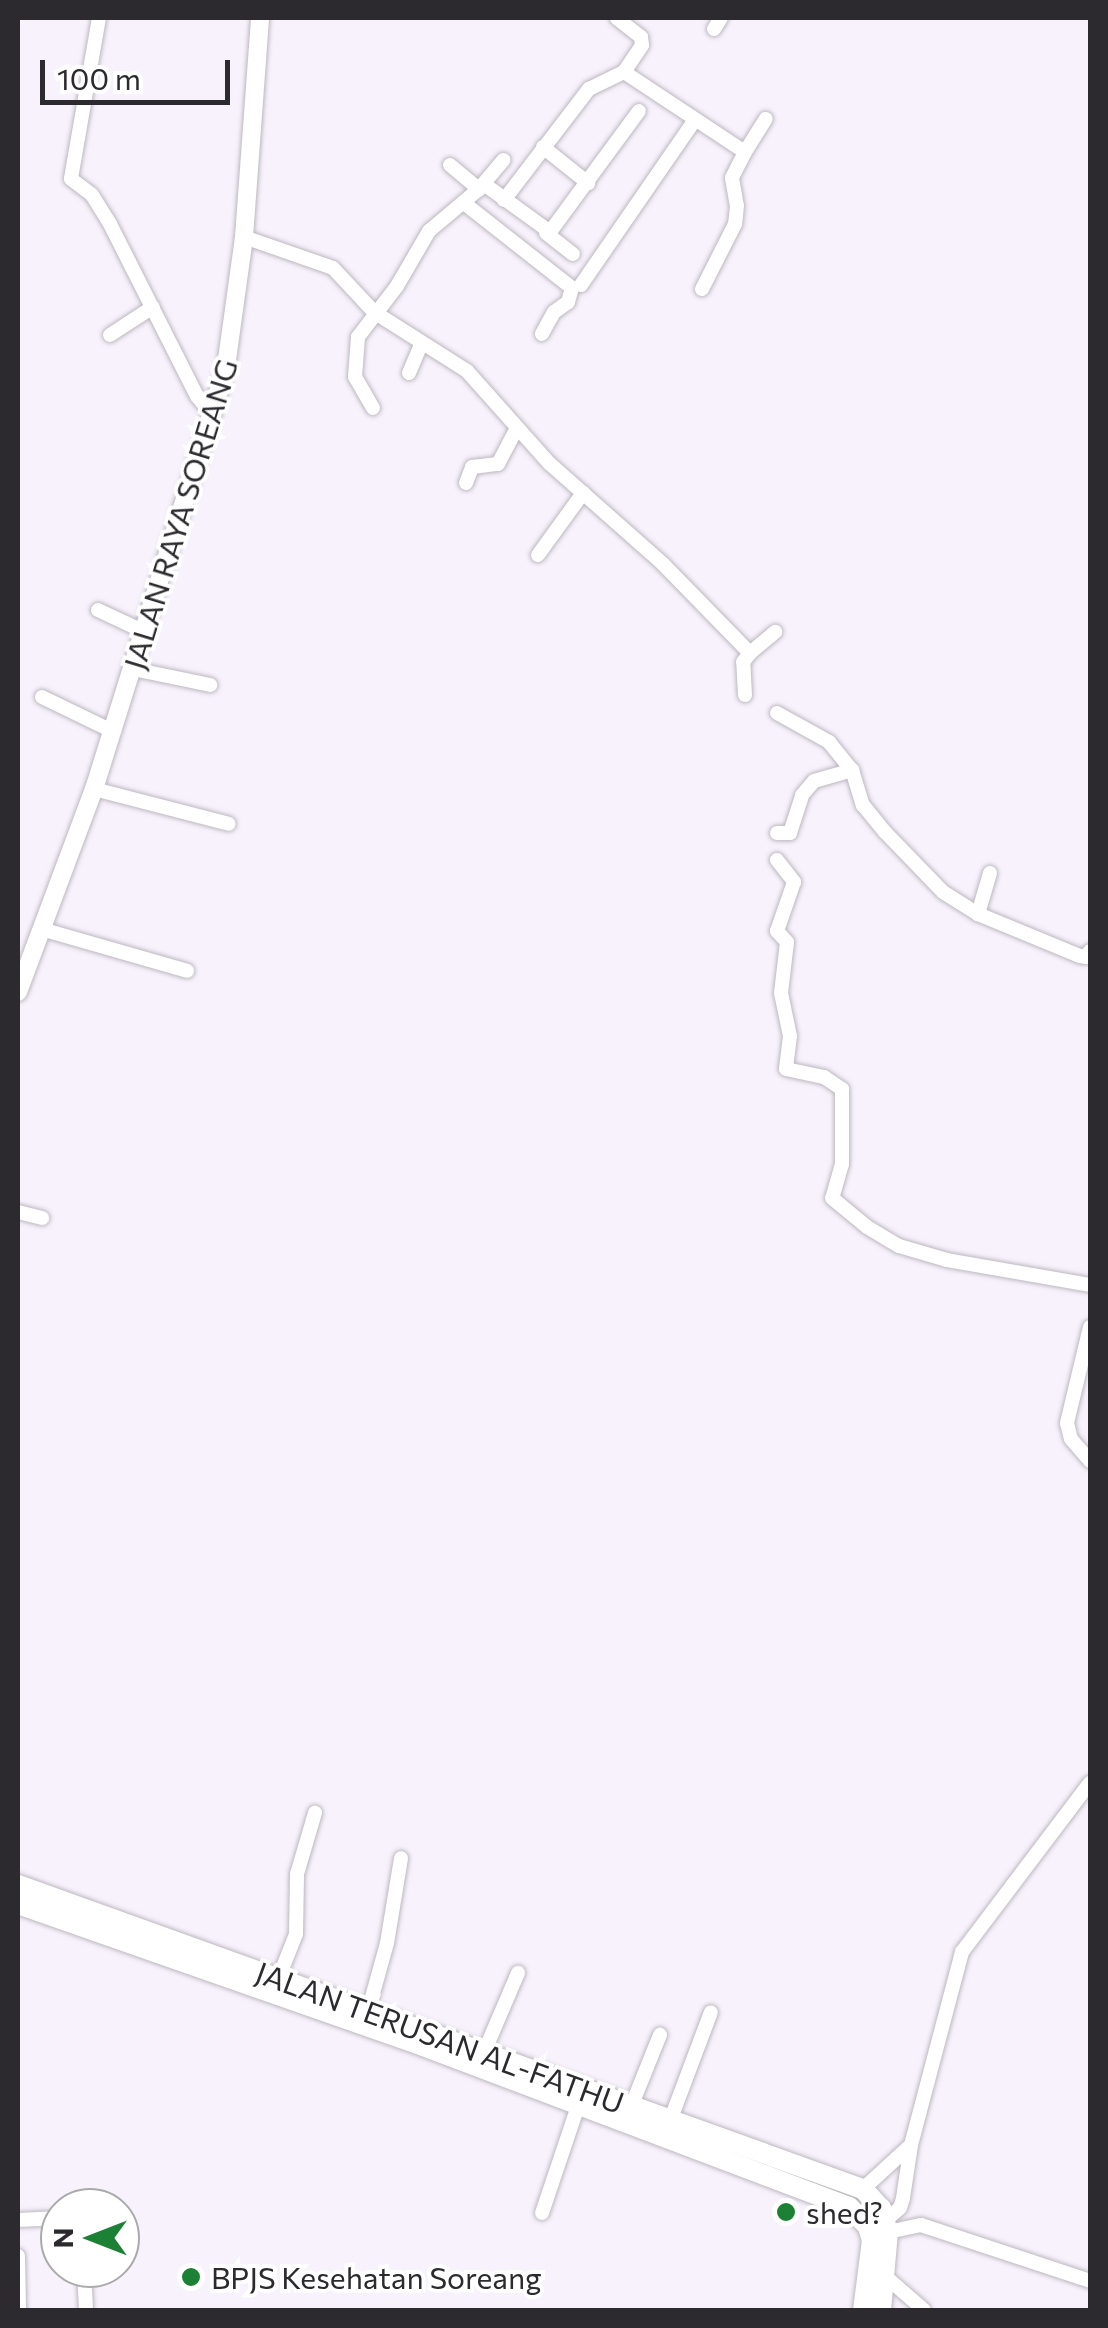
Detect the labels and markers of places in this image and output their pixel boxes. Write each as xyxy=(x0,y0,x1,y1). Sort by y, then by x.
place label: shed? xyxy=(806,2194,883,2230)
marker: shed? xyxy=(775,2201,797,2223)
place label: BPJS Kesehatan Soreang xyxy=(211,2259,541,2295)
marker: BPJS Kesehatan Soreang xyxy=(180,2266,202,2288)

